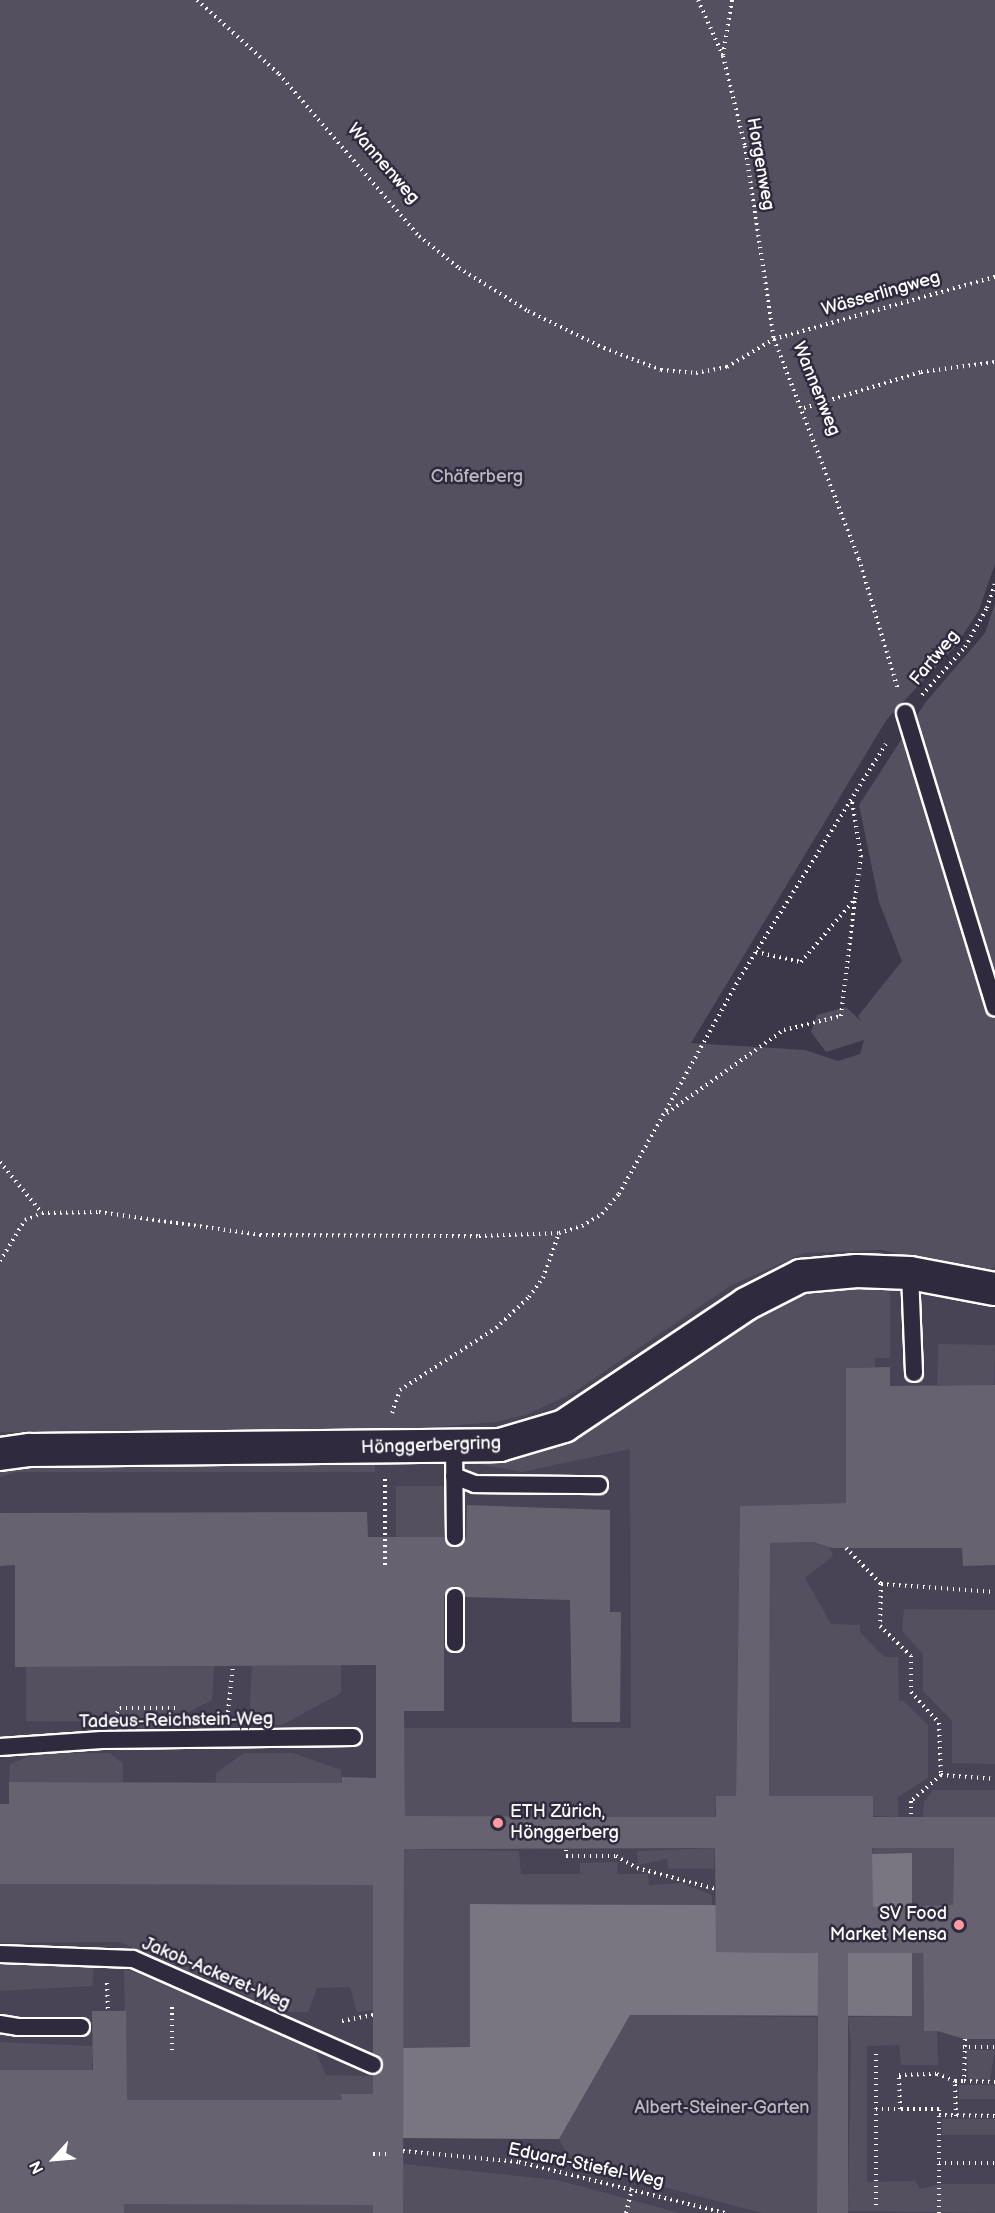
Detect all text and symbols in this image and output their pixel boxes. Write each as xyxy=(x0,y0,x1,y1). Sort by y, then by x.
street label: Horgenweg xyxy=(741,116,779,212)
street label: Wannenweg xyxy=(342,119,424,209)
street label: Wässerlingweg xyxy=(819,267,943,321)
street label: Wannenweg xyxy=(787,339,845,439)
park label: Chäferberg xyxy=(431,466,523,488)
street label: Fartweg xyxy=(906,626,964,690)
street label: Hönggerbergring xyxy=(361,1433,501,1459)
street label: Tadeus-Reichstein-Weg xyxy=(79,1709,273,1733)
place label: ETH Zürich, Hönggerberg xyxy=(510,1802,619,1844)
marker: ETH Zürich, Hönggerberg xyxy=(491,1816,505,1830)
place label: SV Food Market Mensa xyxy=(830,1904,947,1946)
marker: SV Food Market Mensa xyxy=(952,1918,966,1932)
street label: Jakob-Ackeret-Weg xyxy=(139,1933,293,2015)
park label: Albert-Steiner-Garten xyxy=(635,2097,809,2119)
north arrow xyxy=(24,2129,84,2189)
street label: Eduard-Stiefel-Weg xyxy=(506,2139,666,2193)
text: N xyxy=(26,2158,49,2177)

